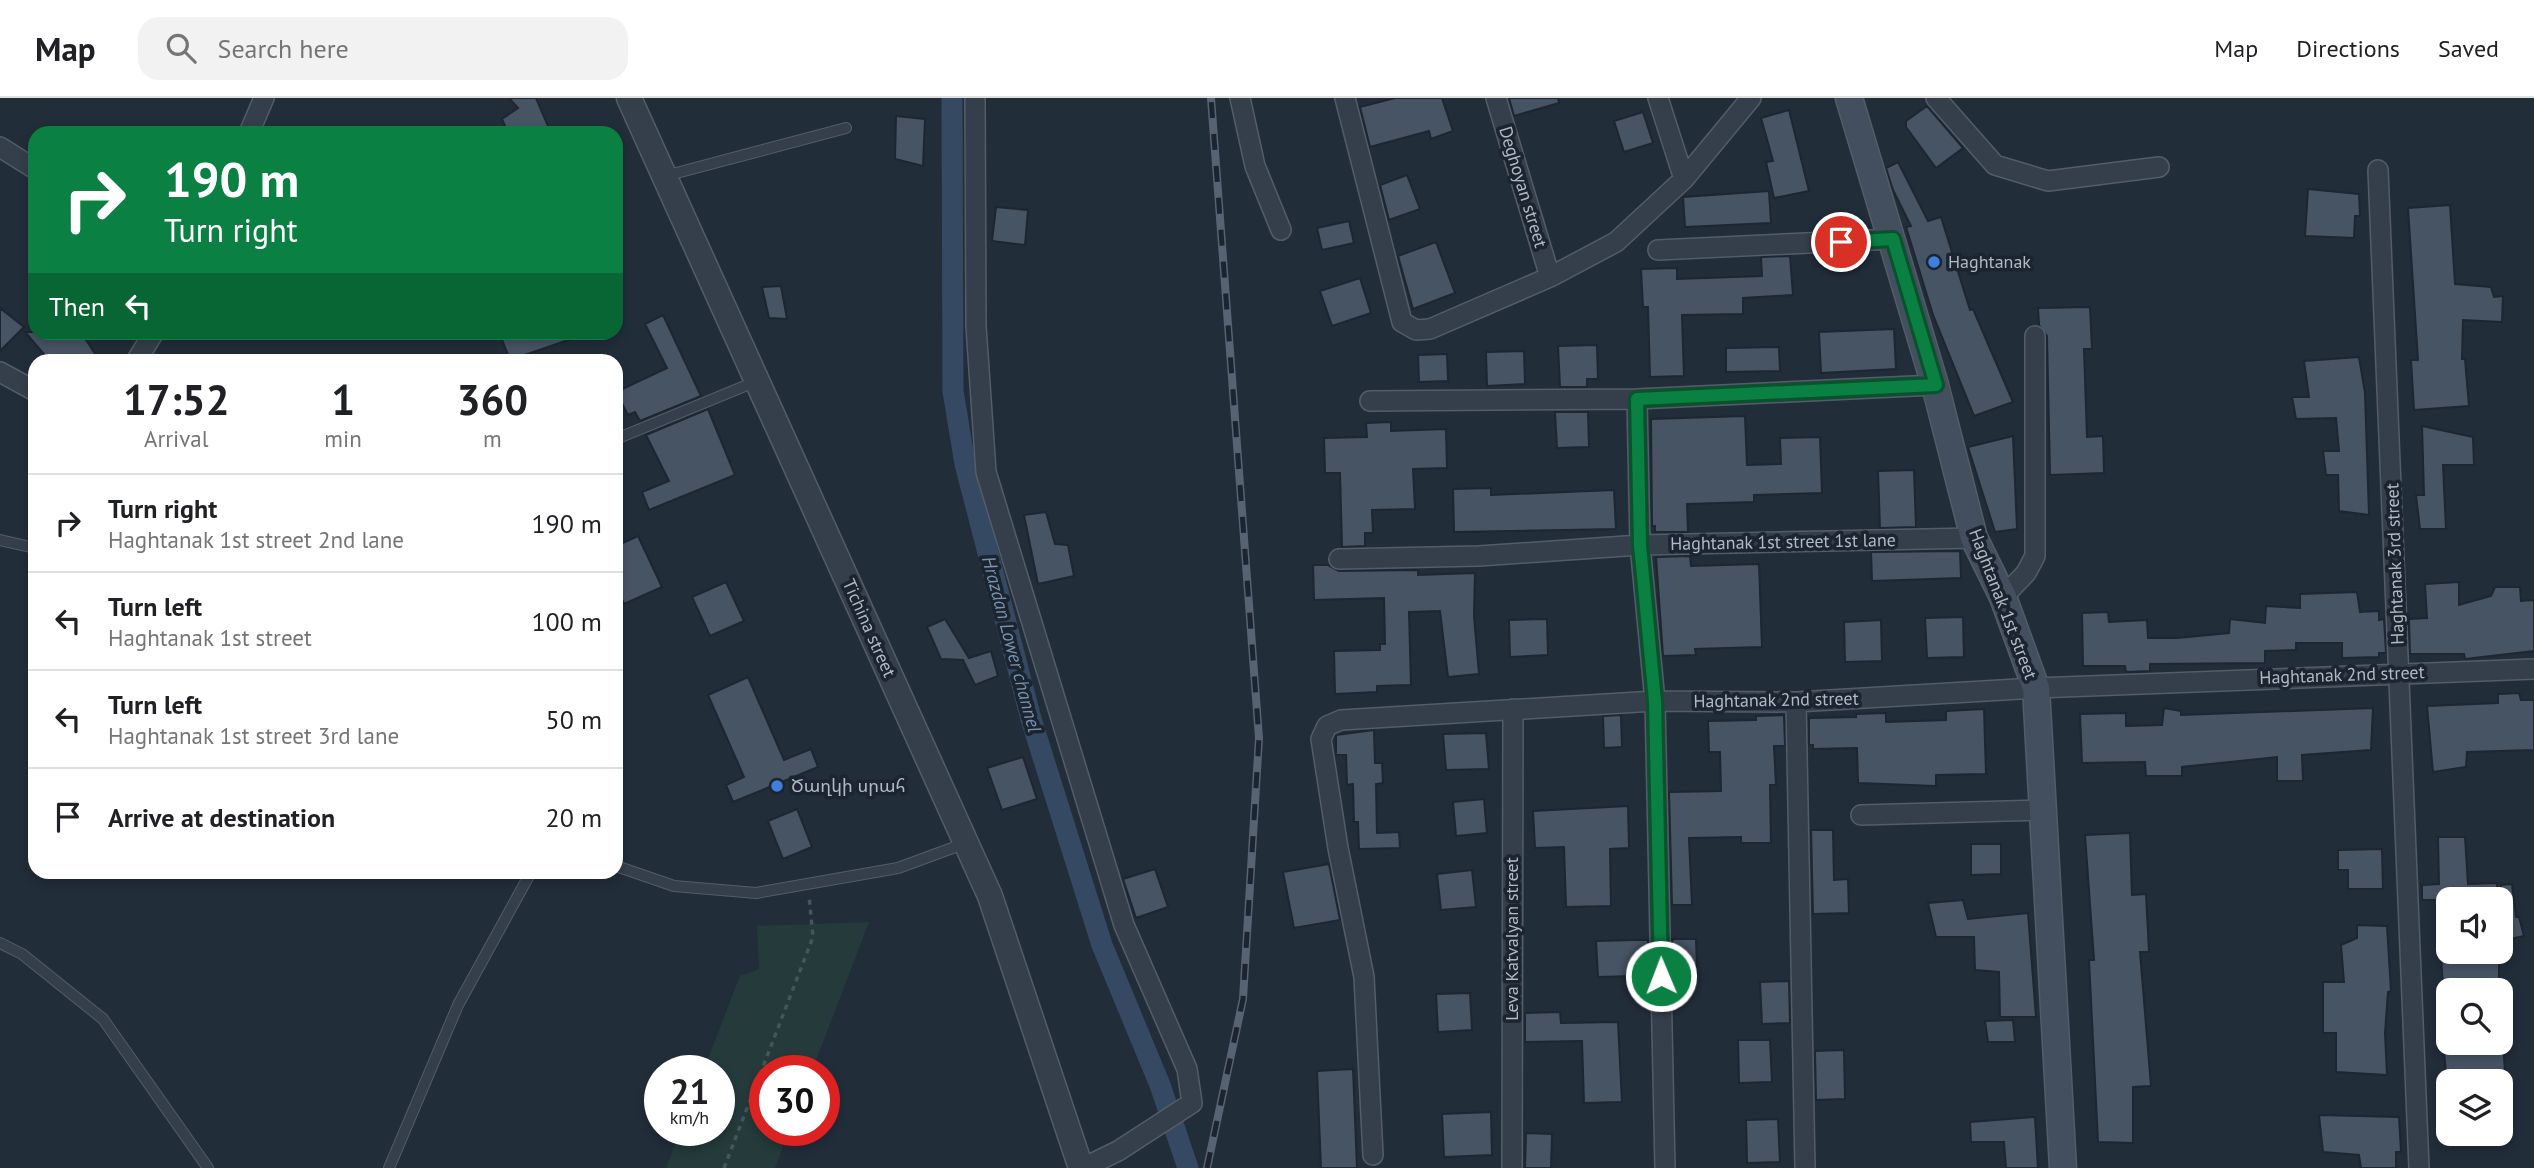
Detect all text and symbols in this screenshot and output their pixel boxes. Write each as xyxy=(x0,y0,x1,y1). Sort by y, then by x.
search box xyxy=(138,17,628,80)
text: Map xyxy=(35,27,96,70)
icon: search xyxy=(162,29,200,67)
text: Search here xyxy=(218,32,349,65)
text: Map xyxy=(2214,33,2258,64)
text: Directions xyxy=(2296,33,2400,64)
text: Saved xyxy=(2438,33,2499,64)
street label: Deghoyan street xyxy=(1494,123,1553,250)
text: 190 m xyxy=(164,147,299,211)
icon: right xyxy=(49,154,140,245)
text: Turn right xyxy=(164,209,298,251)
pin xyxy=(1811,212,1871,272)
icon: arrive xyxy=(1822,223,1860,261)
place label: Haghtanak xyxy=(1948,250,2031,273)
marker: Haghtanak xyxy=(1926,254,1942,270)
icon: left xyxy=(119,287,157,325)
text: Then xyxy=(49,290,105,323)
text: 17:52 xyxy=(123,372,229,427)
text: 1 xyxy=(331,372,355,427)
text: 360 xyxy=(457,372,528,427)
text: Arrival xyxy=(144,424,208,453)
text: min xyxy=(324,424,362,453)
text: m xyxy=(483,424,502,453)
street label: Haghtanak 3rd street xyxy=(2380,483,2409,645)
text: Turn right xyxy=(108,492,217,525)
icon: right xyxy=(49,504,87,542)
text: 190 m xyxy=(531,507,602,540)
text: Haghtanak 1st street 2nd lane xyxy=(108,525,404,554)
street label: Haghtanak 1st street xyxy=(1964,525,2043,682)
street label: Haghtanak 1st street 1st lane xyxy=(1670,528,1896,555)
water label: Hrazdan Lower channel xyxy=(977,553,1047,735)
street label: Tichina street xyxy=(838,575,901,681)
text: Turn left xyxy=(108,590,202,623)
icon: left xyxy=(49,602,87,640)
text: 100 m xyxy=(531,605,602,638)
text: Haghtanak 1st street xyxy=(108,623,312,652)
street label: Haghtanak 2nd street xyxy=(2259,660,2425,689)
street label: Haghtanak 2nd street xyxy=(1693,687,1859,712)
text: Turn left xyxy=(108,688,202,721)
icon: left xyxy=(49,700,87,738)
text: 50 m xyxy=(546,703,602,736)
text: Haghtanak 1st street 3rd lane xyxy=(108,721,399,750)
place label: Ծաղկի սրահ xyxy=(791,774,906,797)
marker: Ծաղկի սրահ xyxy=(769,778,785,794)
icon: arrive xyxy=(49,798,87,836)
text: Arrive at destination xyxy=(108,801,335,834)
text: 20 m xyxy=(546,801,602,834)
street label: Leva Katvalyan street xyxy=(1500,857,1523,1021)
map controls xyxy=(2436,887,2513,1146)
button: sound xyxy=(2436,887,2513,964)
position arrow xyxy=(1624,939,1698,1013)
button: search xyxy=(2436,978,2513,1055)
speed limit sign: 30 xyxy=(749,1055,840,1146)
text: 21 xyxy=(670,1068,709,1114)
button: layers xyxy=(2436,1069,2513,1146)
text: km/h xyxy=(670,1106,709,1129)

